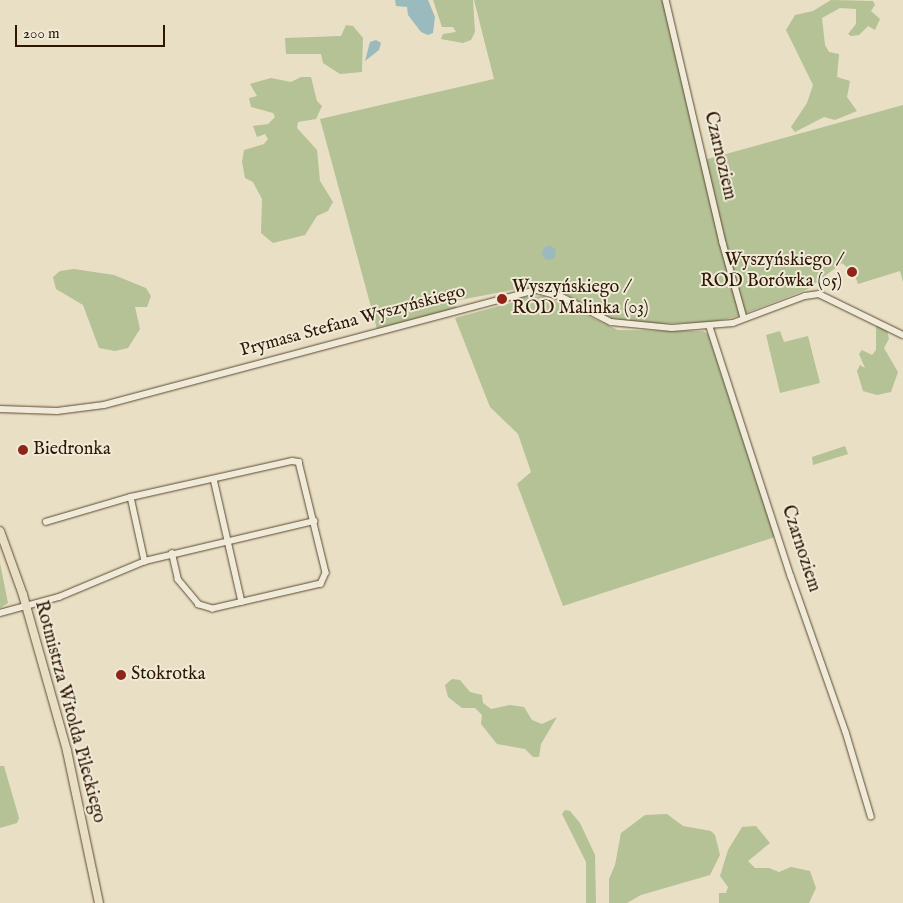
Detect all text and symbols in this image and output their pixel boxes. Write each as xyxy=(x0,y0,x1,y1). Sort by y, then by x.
scale bar xyxy=(18,15,168,47)
text: 200 m xyxy=(23,24,60,43)
street label: Czarnoziem xyxy=(698,110,740,202)
place label: Wyszyńskiego / ROD Borówka (05) xyxy=(700,251,842,294)
marker: Wyszyńskiego / ROD Borówka (05) xyxy=(846,266,858,278)
place label: Wyszyńskiego / ROD Malinka (03) xyxy=(512,278,649,320)
street label: Prymasa Stefana Wyszyńskiego xyxy=(238,282,468,362)
marker: Wyszyńskiego / ROD Malinka (03) xyxy=(496,293,508,305)
place label: Biedronka xyxy=(33,439,111,461)
marker: Biedronka xyxy=(17,444,29,456)
street label: Czarnoziem xyxy=(776,503,824,595)
street label: Rotmistrza Witolda Pileckiego xyxy=(29,598,109,826)
place label: Stokrotka xyxy=(131,664,206,686)
marker: Stokrotka xyxy=(115,669,127,681)

